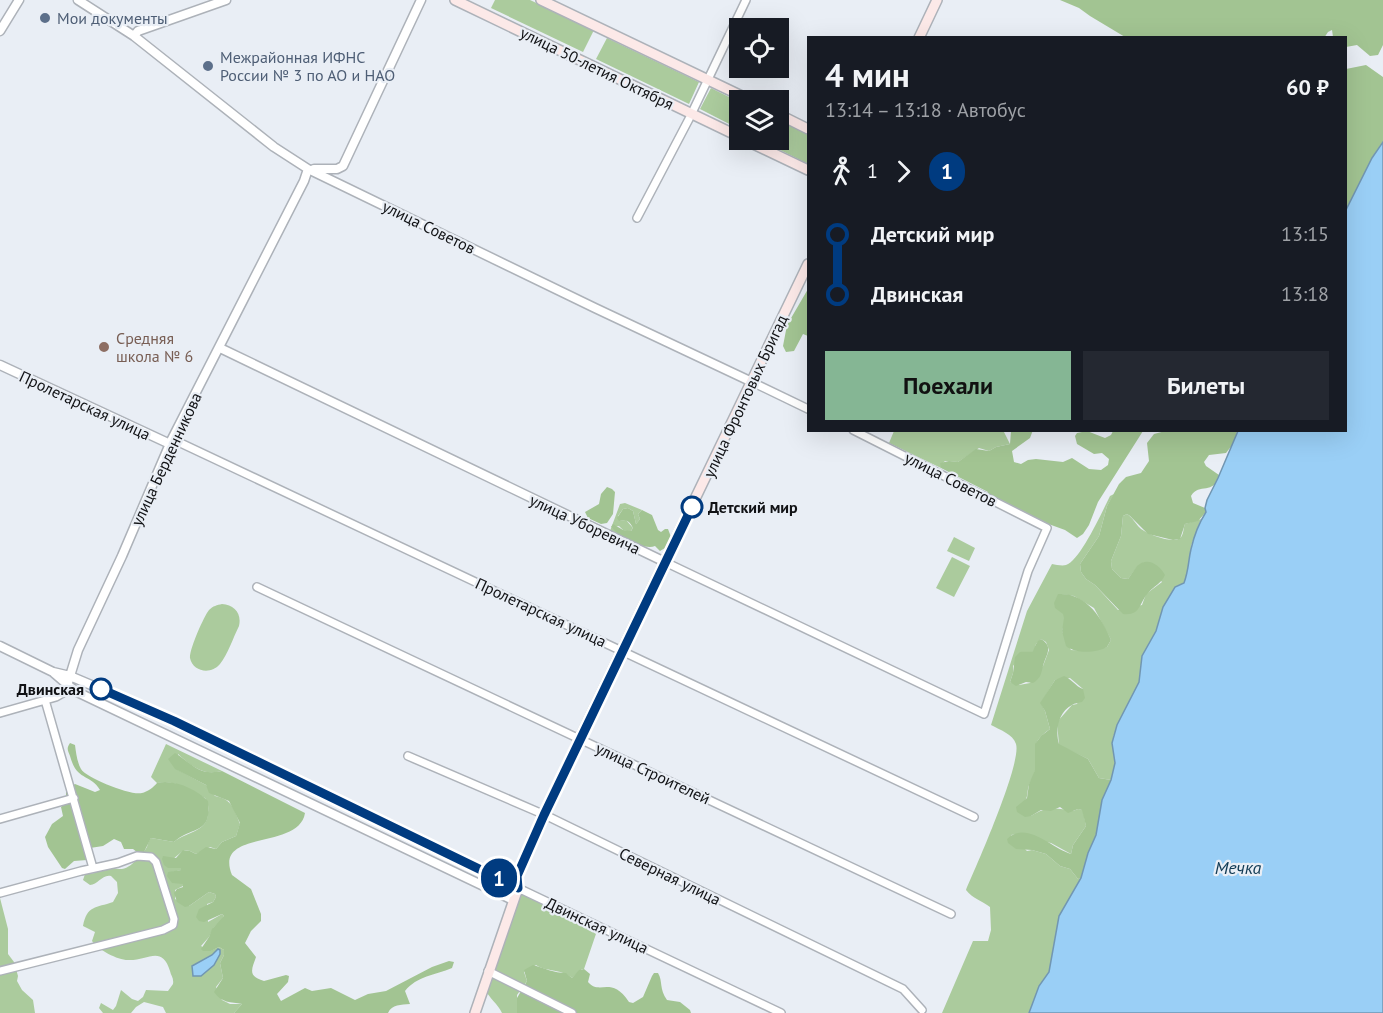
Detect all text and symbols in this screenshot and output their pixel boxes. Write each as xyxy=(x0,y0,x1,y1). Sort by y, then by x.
place label: Мои документы xyxy=(57,8,168,28)
marker: Мои документы xyxy=(38,11,52,25)
map controls xyxy=(729,18,789,150)
button: locate xyxy=(729,18,789,78)
street label: улица 50-летия Октября xyxy=(517,22,677,114)
place label: Межрайонная ИФНС России № 3 по АО и НАО xyxy=(220,47,395,85)
text: 4 мин xyxy=(825,53,910,96)
marker: Межрайонная ИФНС России № 3 по АО и НАО xyxy=(201,59,215,73)
text: 60 ₽ xyxy=(1286,73,1329,101)
button: layers xyxy=(729,90,789,150)
text: 13:14 – 13:18 · Автобус xyxy=(825,97,1026,123)
icon: walk xyxy=(825,155,858,188)
icon: forward xyxy=(887,155,920,188)
text: 1 xyxy=(867,158,878,184)
text: 1 xyxy=(941,158,953,185)
street label: улица Советов xyxy=(379,196,479,258)
text: Детский мир xyxy=(871,220,994,248)
text: 13:15 xyxy=(1281,221,1329,247)
text: Двинская xyxy=(871,280,963,308)
text: 13:18 xyxy=(1281,281,1329,307)
street label: улица Фронтовых Бригад xyxy=(698,311,792,481)
place label: Средняя школа № 6 xyxy=(116,328,193,366)
marker: Средняя школа № 6 xyxy=(97,340,111,354)
button: Поехали xyxy=(825,351,1071,420)
button: Билеты xyxy=(1083,351,1329,420)
street label: Пролетарская улица xyxy=(16,366,154,444)
street label: улица Берденникова xyxy=(126,389,206,529)
street label: улица Советов xyxy=(901,447,1001,511)
street label: улица Уборевича xyxy=(526,490,644,558)
marker: Детский мир xyxy=(681,496,703,518)
place label: Детский мир xyxy=(708,497,798,517)
street label: Пролетарская улица xyxy=(472,573,610,651)
marker: Двинская xyxy=(90,678,112,700)
place label: Двинская xyxy=(17,679,84,699)
street label: улица Строителей xyxy=(592,738,714,808)
street label: Северная улица xyxy=(616,843,724,909)
water label: Мечка xyxy=(1215,856,1262,879)
line badge: 1 xyxy=(480,858,518,898)
text: 1 xyxy=(493,865,505,892)
street label: Двинская улица xyxy=(542,892,652,958)

